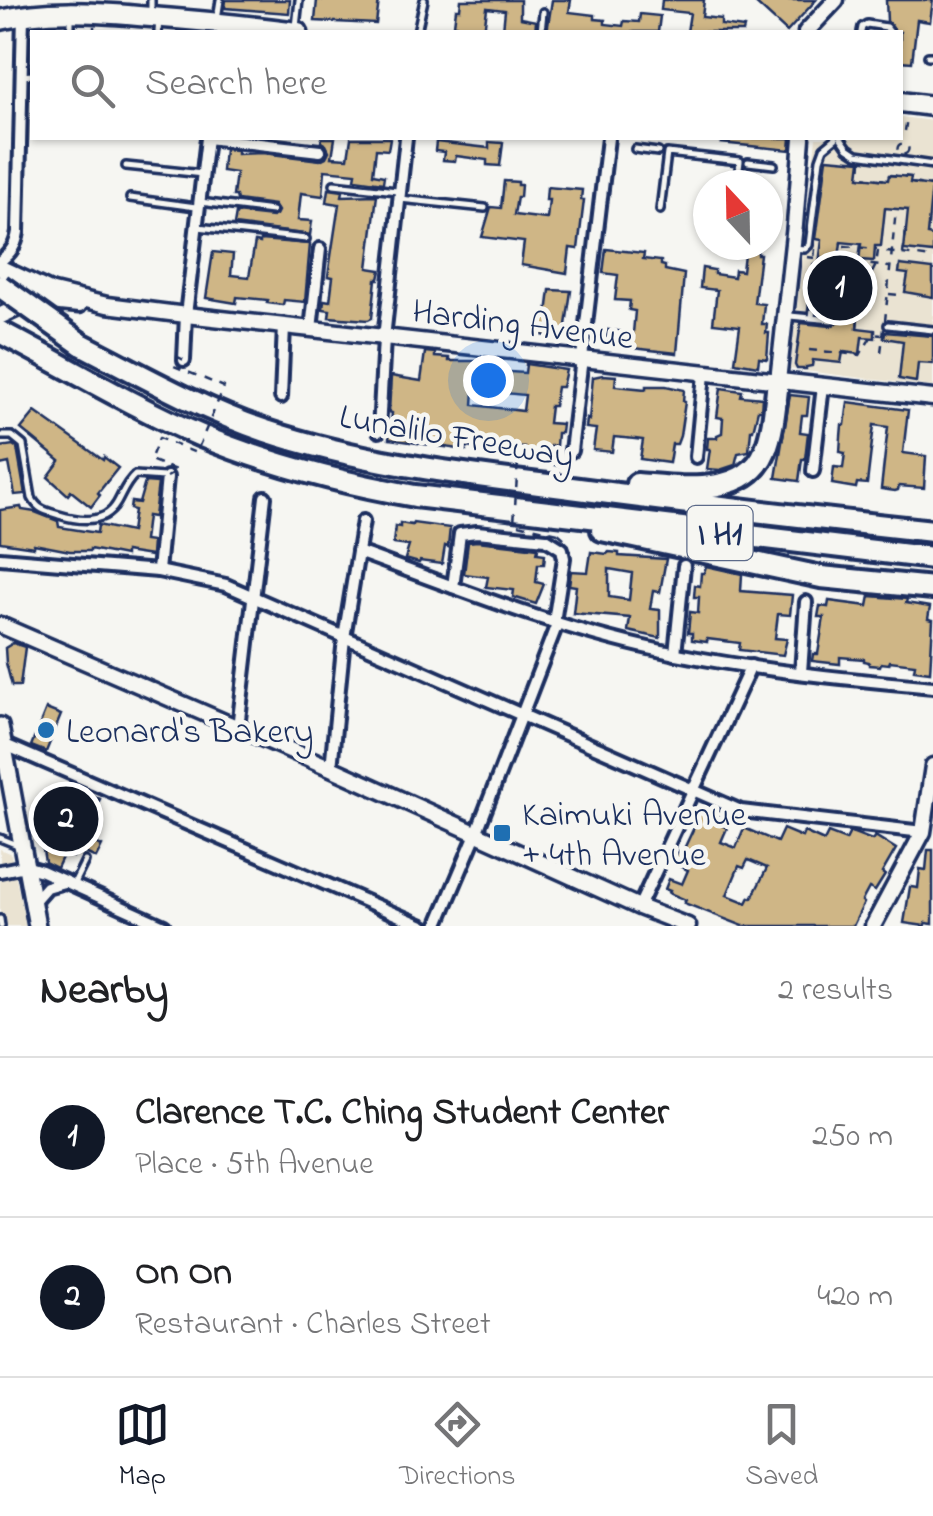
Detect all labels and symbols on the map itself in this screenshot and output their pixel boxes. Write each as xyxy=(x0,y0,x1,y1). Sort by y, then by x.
north arrow xyxy=(693,170,783,260)
pin: 1 xyxy=(808,250,872,326)
street label: Harding Avenue xyxy=(409,288,636,365)
your location xyxy=(463,355,514,406)
street label: Lunalilo Freeway xyxy=(335,393,578,484)
road number: I H1 xyxy=(688,506,752,560)
place label: Leonard's Bakery xyxy=(66,708,314,759)
marker: Leonard's Bakery xyxy=(35,719,57,741)
pin: 2 xyxy=(34,782,98,856)
place label: Kaimuki Avenue + 4th Avenue xyxy=(522,791,747,882)
marker: Kaimuki Avenue + 4th Avenue xyxy=(491,822,513,844)

